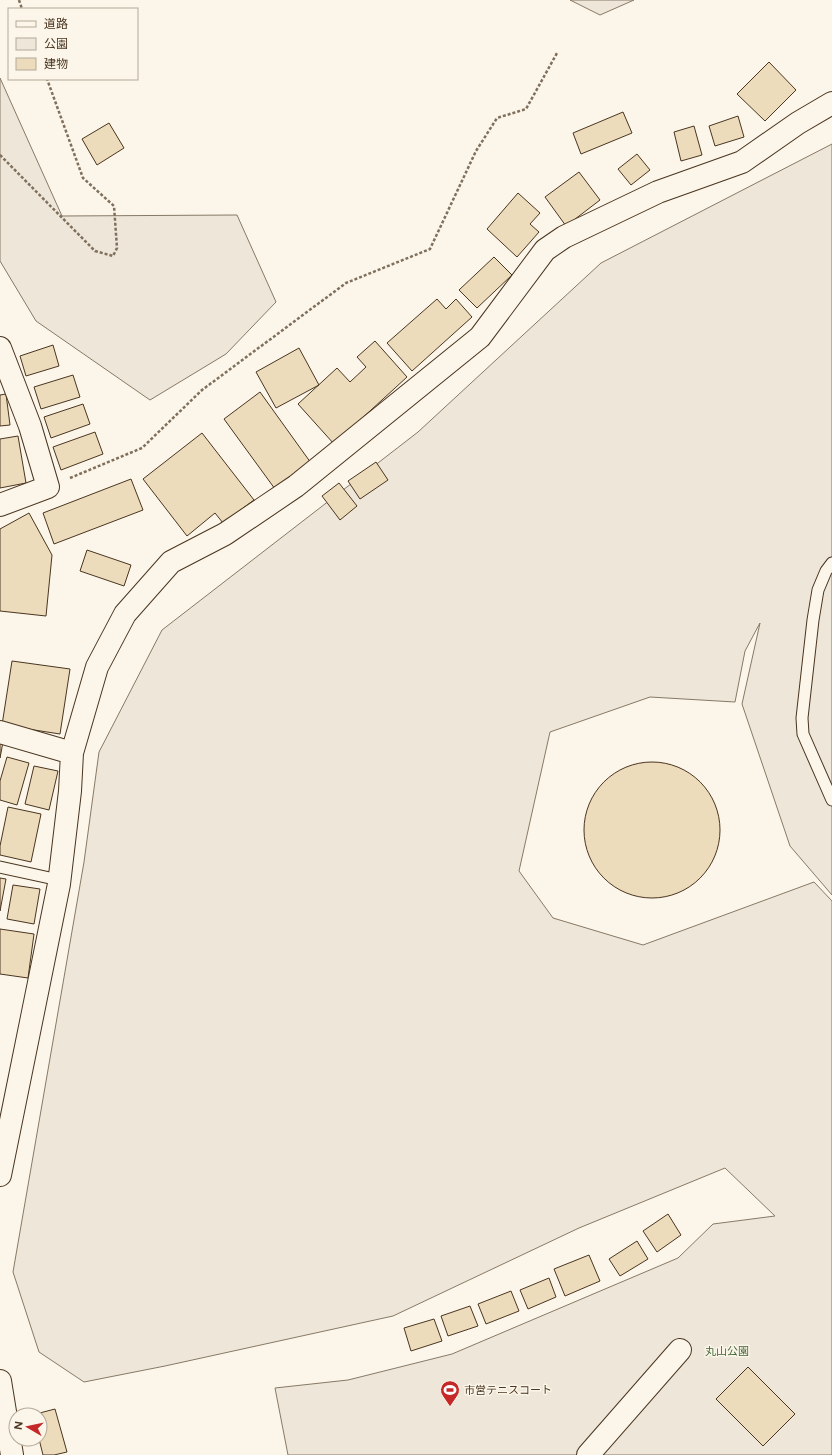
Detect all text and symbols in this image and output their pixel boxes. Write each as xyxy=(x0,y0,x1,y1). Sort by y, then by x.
legend xyxy=(8,8,138,80)
text: 道路 xyxy=(44,17,68,31)
text: 公園 xyxy=(44,37,68,51)
text: 建物 xyxy=(44,57,68,71)
park label: 丸山公園 xyxy=(705,1345,749,1358)
sports icon: 市営テニスコート xyxy=(439,1379,461,1407)
place label: 市営テニスコート xyxy=(464,1384,552,1397)
north arrow xyxy=(8,1407,48,1447)
text: N xyxy=(12,1420,26,1431)

